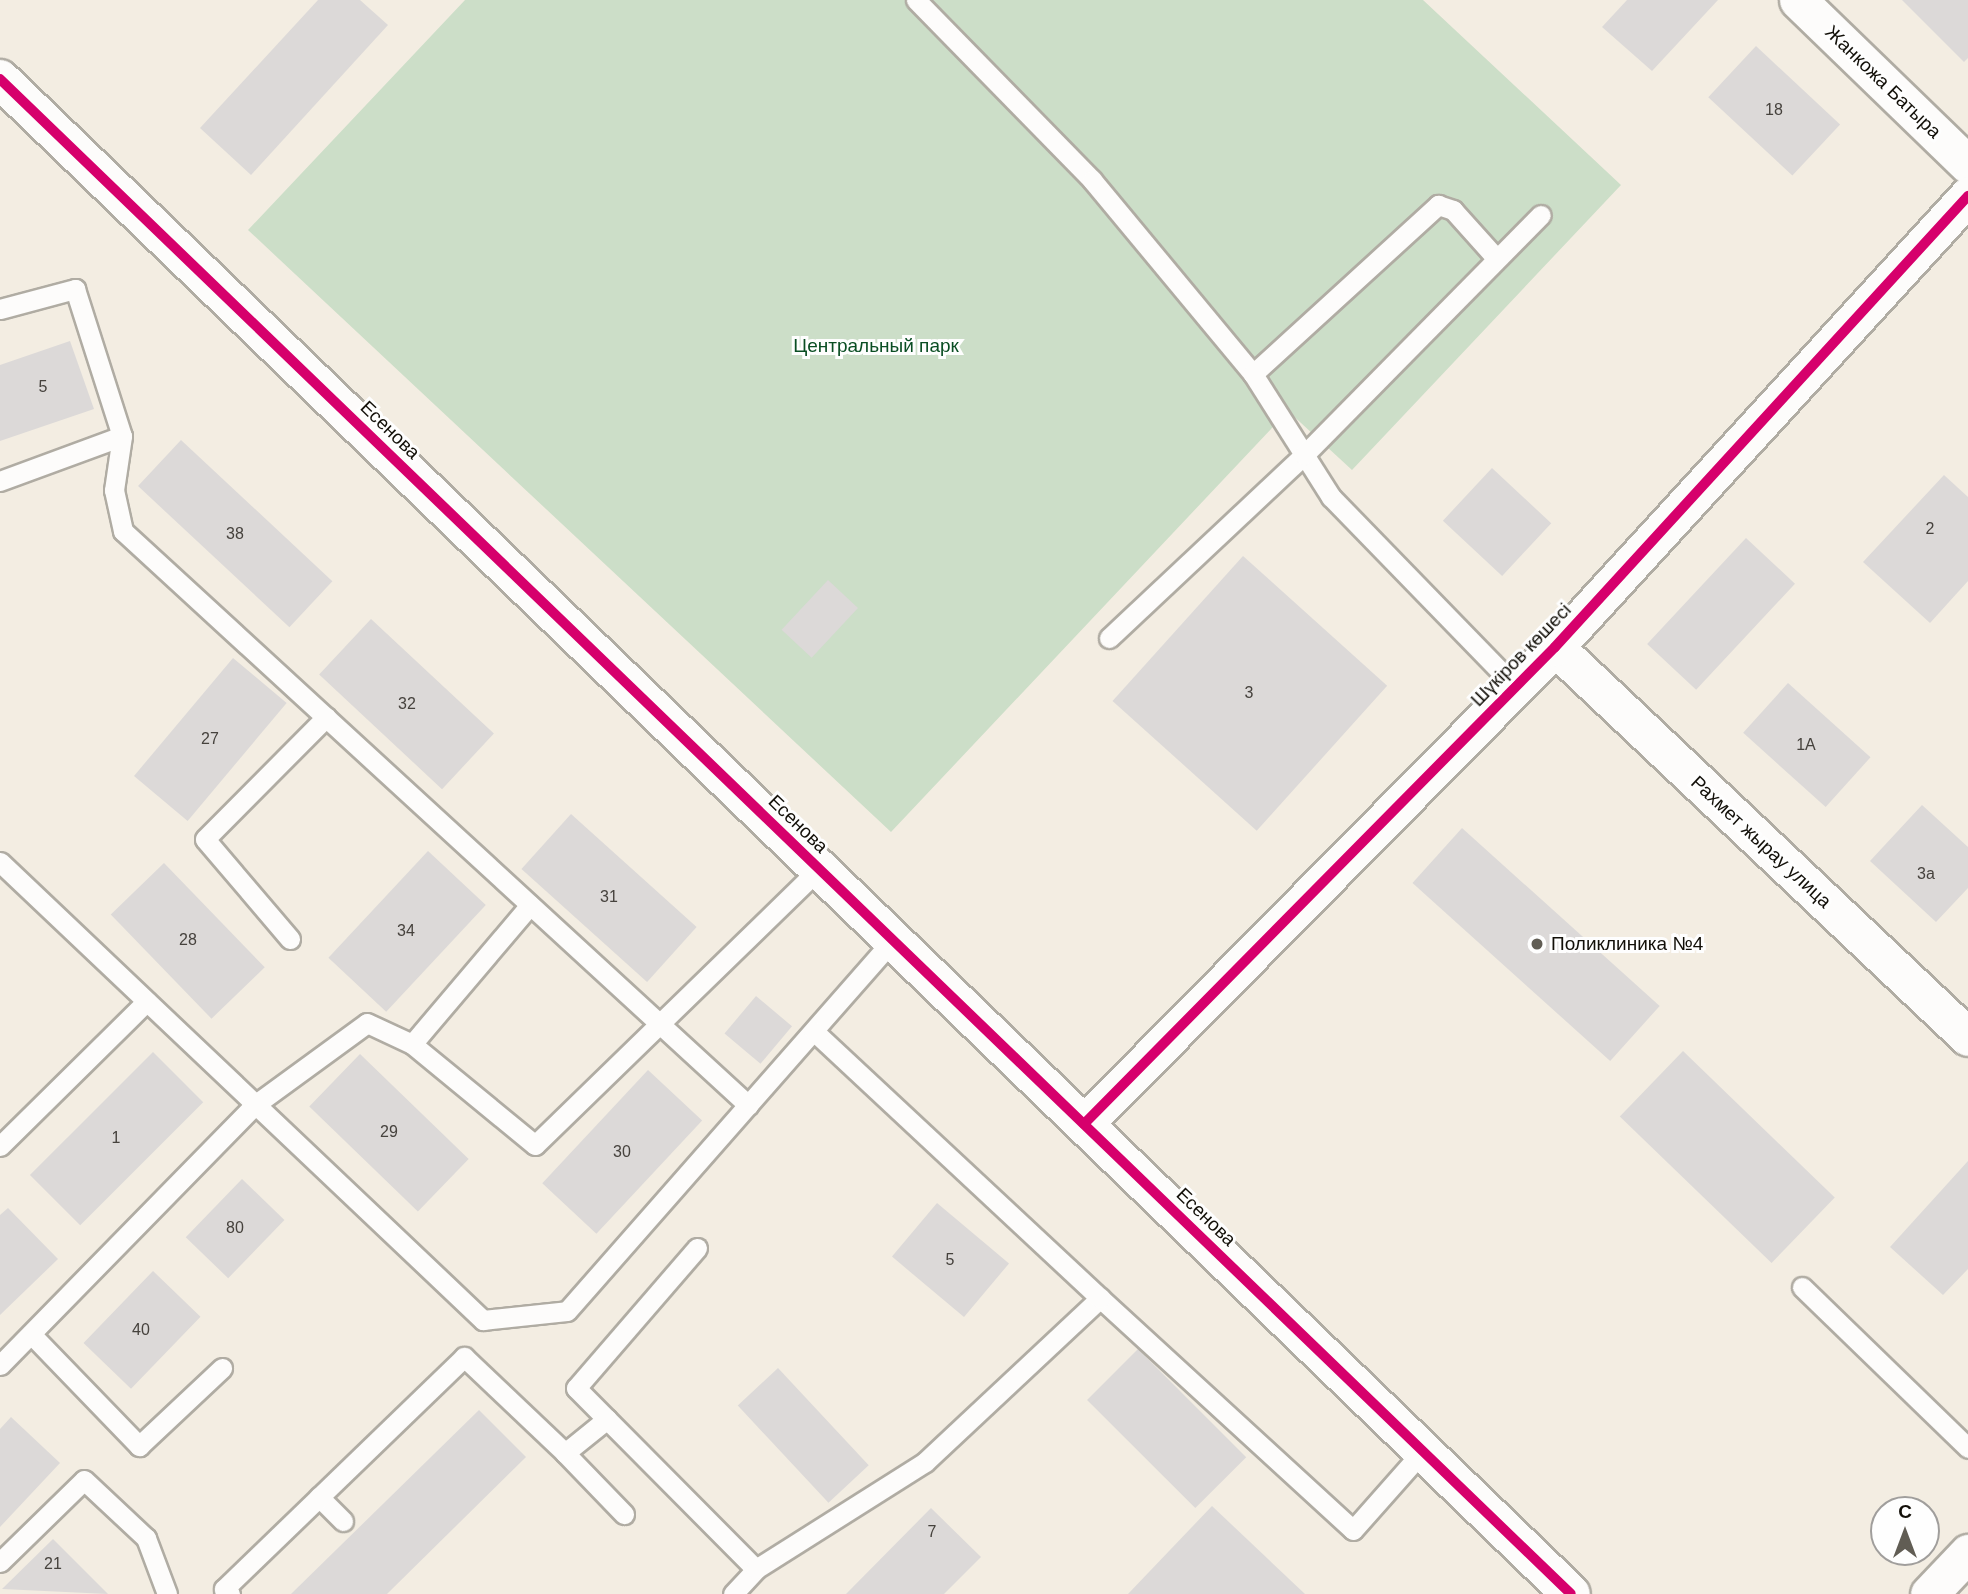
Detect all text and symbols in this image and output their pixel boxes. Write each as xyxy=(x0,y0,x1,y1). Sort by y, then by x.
street label: Жанкожа Батыра xyxy=(1820,21,1946,143)
house number: 18 xyxy=(1765,100,1783,120)
park label: Центральный парк xyxy=(793,335,959,357)
house number: 5 xyxy=(39,377,47,397)
street label: Есенова xyxy=(355,396,425,464)
house number: 2 xyxy=(1926,519,1934,539)
house number: 38 xyxy=(226,524,244,544)
street label: Шүкіров көшесі xyxy=(1466,599,1576,711)
house number: 3 xyxy=(1245,683,1253,703)
house number: 32 xyxy=(398,694,416,714)
house number: 27 xyxy=(201,729,219,749)
house number: 1А xyxy=(1796,735,1816,755)
street label: Рахмет жырау улица xyxy=(1686,771,1836,913)
street label: Есенова xyxy=(763,790,833,858)
house number: 3а xyxy=(1917,864,1935,884)
house number: 31 xyxy=(600,887,618,907)
house number: 34 xyxy=(397,921,415,941)
house number: 28 xyxy=(179,930,197,950)
place label: Поликлиника №4 xyxy=(1551,933,1703,955)
marker: Поликлиника №4 xyxy=(1529,936,1545,952)
house number: 29 xyxy=(380,1122,398,1142)
house number: 1 xyxy=(112,1128,120,1148)
house number: 30 xyxy=(613,1142,631,1162)
street label: Есенова xyxy=(1171,1183,1241,1251)
house number: 80 xyxy=(226,1218,244,1238)
house number: 5 xyxy=(946,1250,954,1270)
house number: 40 xyxy=(132,1320,150,1340)
north arrow xyxy=(1870,1496,1940,1566)
text: С xyxy=(1898,1501,1912,1522)
house number: 7 xyxy=(928,1522,936,1542)
house number: 21 xyxy=(44,1554,62,1574)

